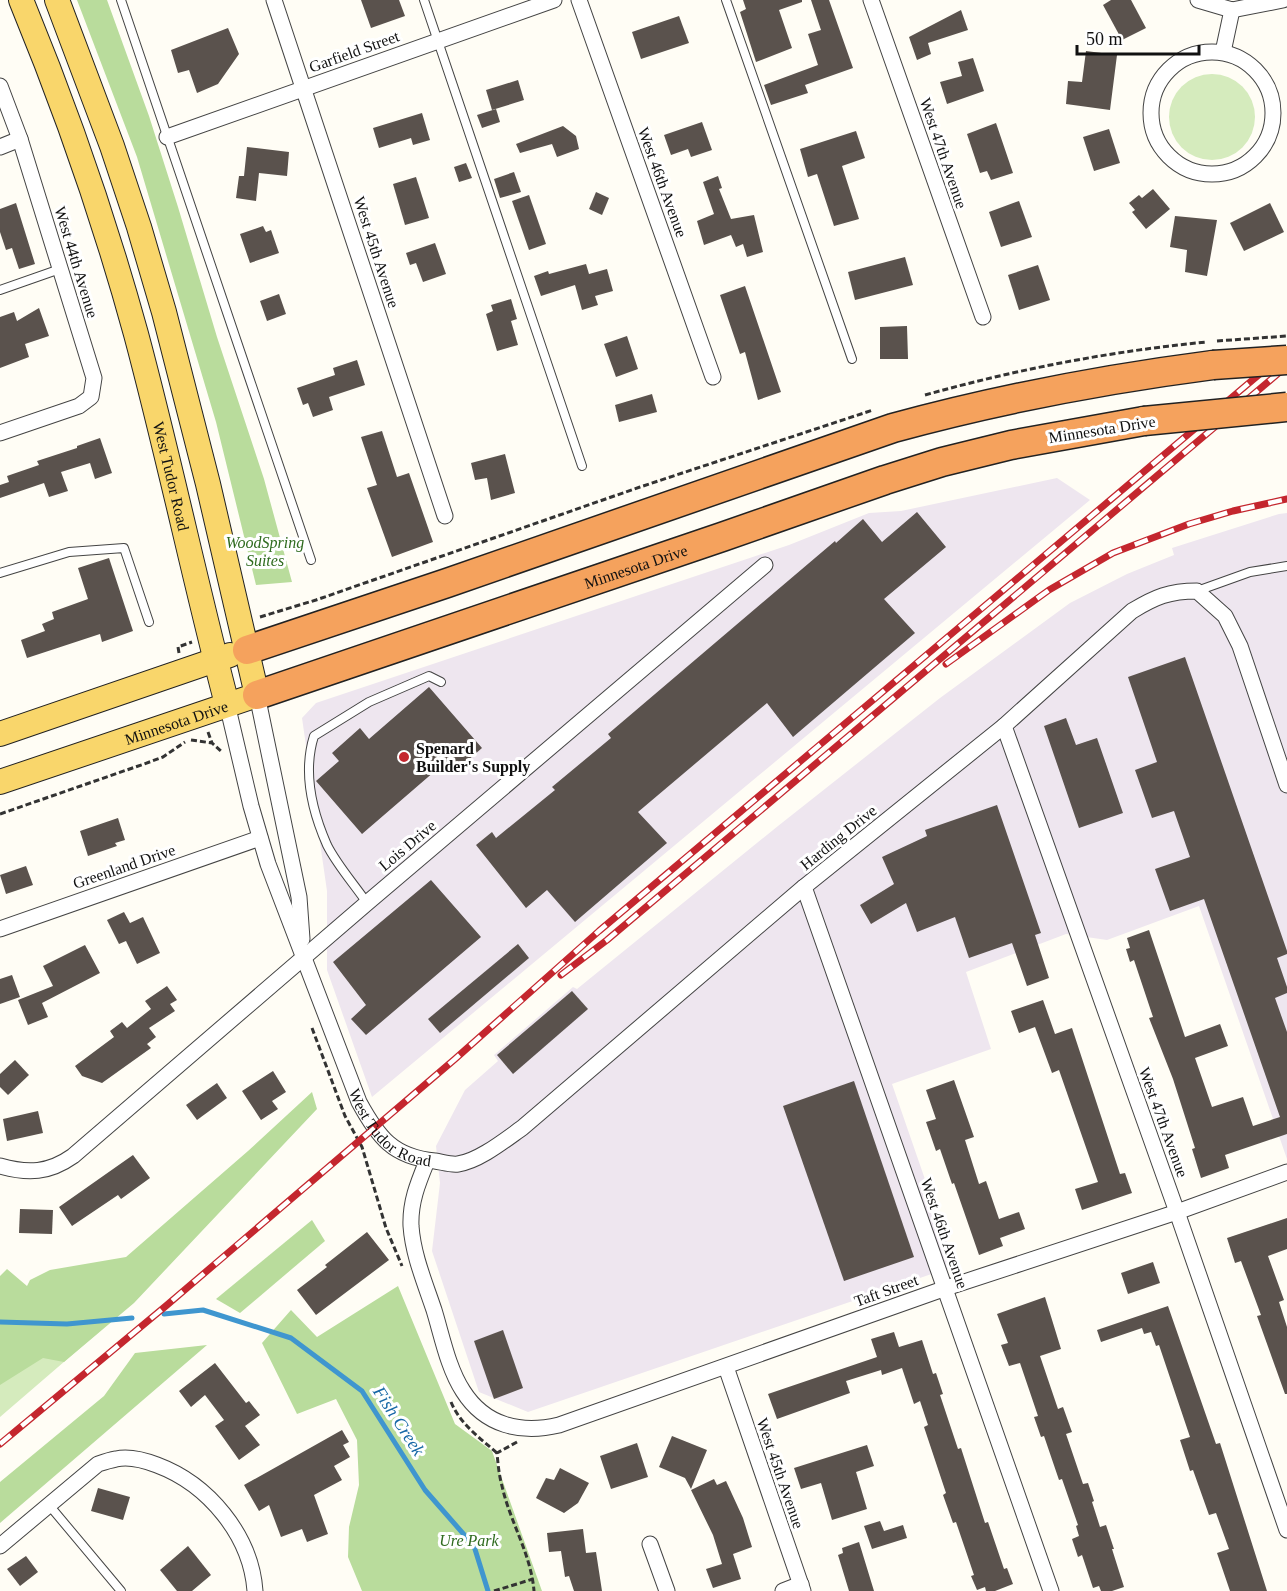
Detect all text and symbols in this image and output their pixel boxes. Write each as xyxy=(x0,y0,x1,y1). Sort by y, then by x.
scale bar xyxy=(1077,18,1198,56)
street label: Garfield Street xyxy=(307,27,402,76)
text: 50 m xyxy=(1086,29,1123,49)
street label: West 47th Avenue xyxy=(917,96,970,211)
street label: West 46th Avenue xyxy=(635,125,690,239)
street label: West 45th Avenue xyxy=(351,194,402,310)
street label: West 44th Avenue xyxy=(51,204,102,320)
street label: Minnesota Drive xyxy=(1047,413,1157,446)
street label: West Tudor Road xyxy=(150,420,192,533)
park label: WoodSpring Suites xyxy=(226,534,304,569)
street label: Minnesota Drive xyxy=(582,541,690,592)
street label: Minnesota Drive xyxy=(122,697,230,748)
place label: Spenard Builder's Supply xyxy=(416,740,530,776)
marker: Spenard Builder's Supply xyxy=(397,750,411,764)
street label: Harding Drive xyxy=(797,802,880,874)
street label: Lois Drive xyxy=(375,817,439,874)
street label: Greenland Drive xyxy=(71,841,178,892)
street label: West 47th Avenue xyxy=(1136,1065,1191,1179)
street label: West Tudor Road xyxy=(346,1086,432,1170)
street label: West 46th Avenue xyxy=(918,1176,971,1291)
street label: Taft Street xyxy=(852,1271,921,1310)
water label: Fish Creek xyxy=(369,1382,429,1460)
street label: West 45th Avenue xyxy=(754,1416,807,1531)
park label: Ure Park xyxy=(439,1532,500,1549)

